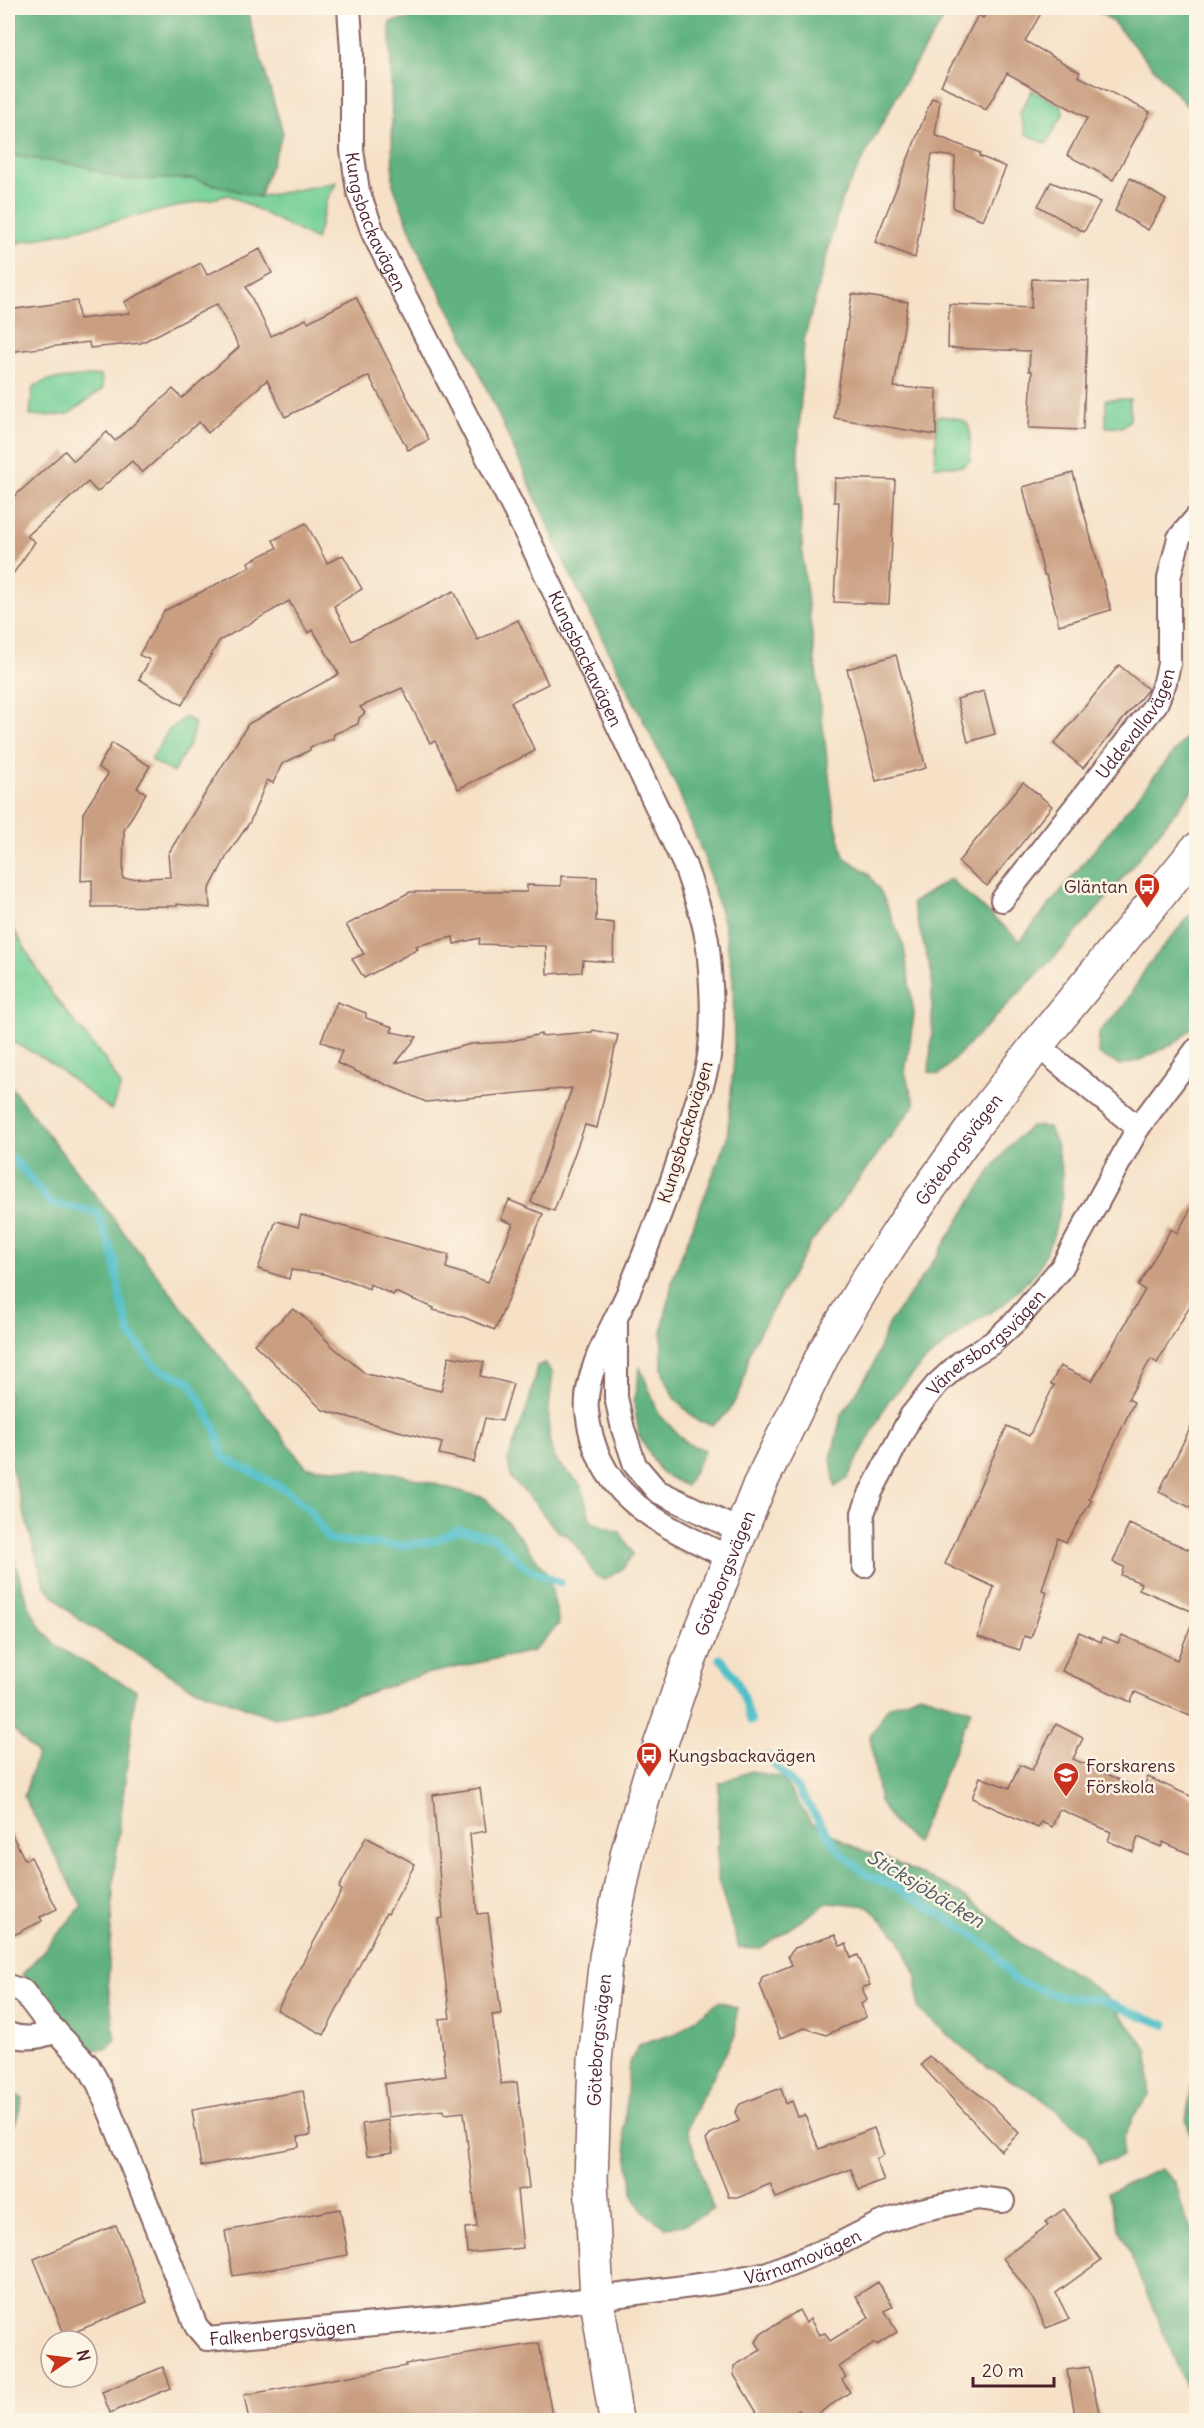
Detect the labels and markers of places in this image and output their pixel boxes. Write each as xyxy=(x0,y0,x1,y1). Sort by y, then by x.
bus stop icon: Gläntan xyxy=(1132,871,1162,909)
place label: Gläntan xyxy=(1064,875,1128,898)
bus stop icon: Kungsbackavägen xyxy=(634,1740,664,1778)
place label: Kungsbackavägen xyxy=(668,1744,816,1767)
place label: Forskarens Förskola xyxy=(1086,1754,1176,1798)
school or university icon: Forskarens Förskola xyxy=(1051,1760,1081,1798)

